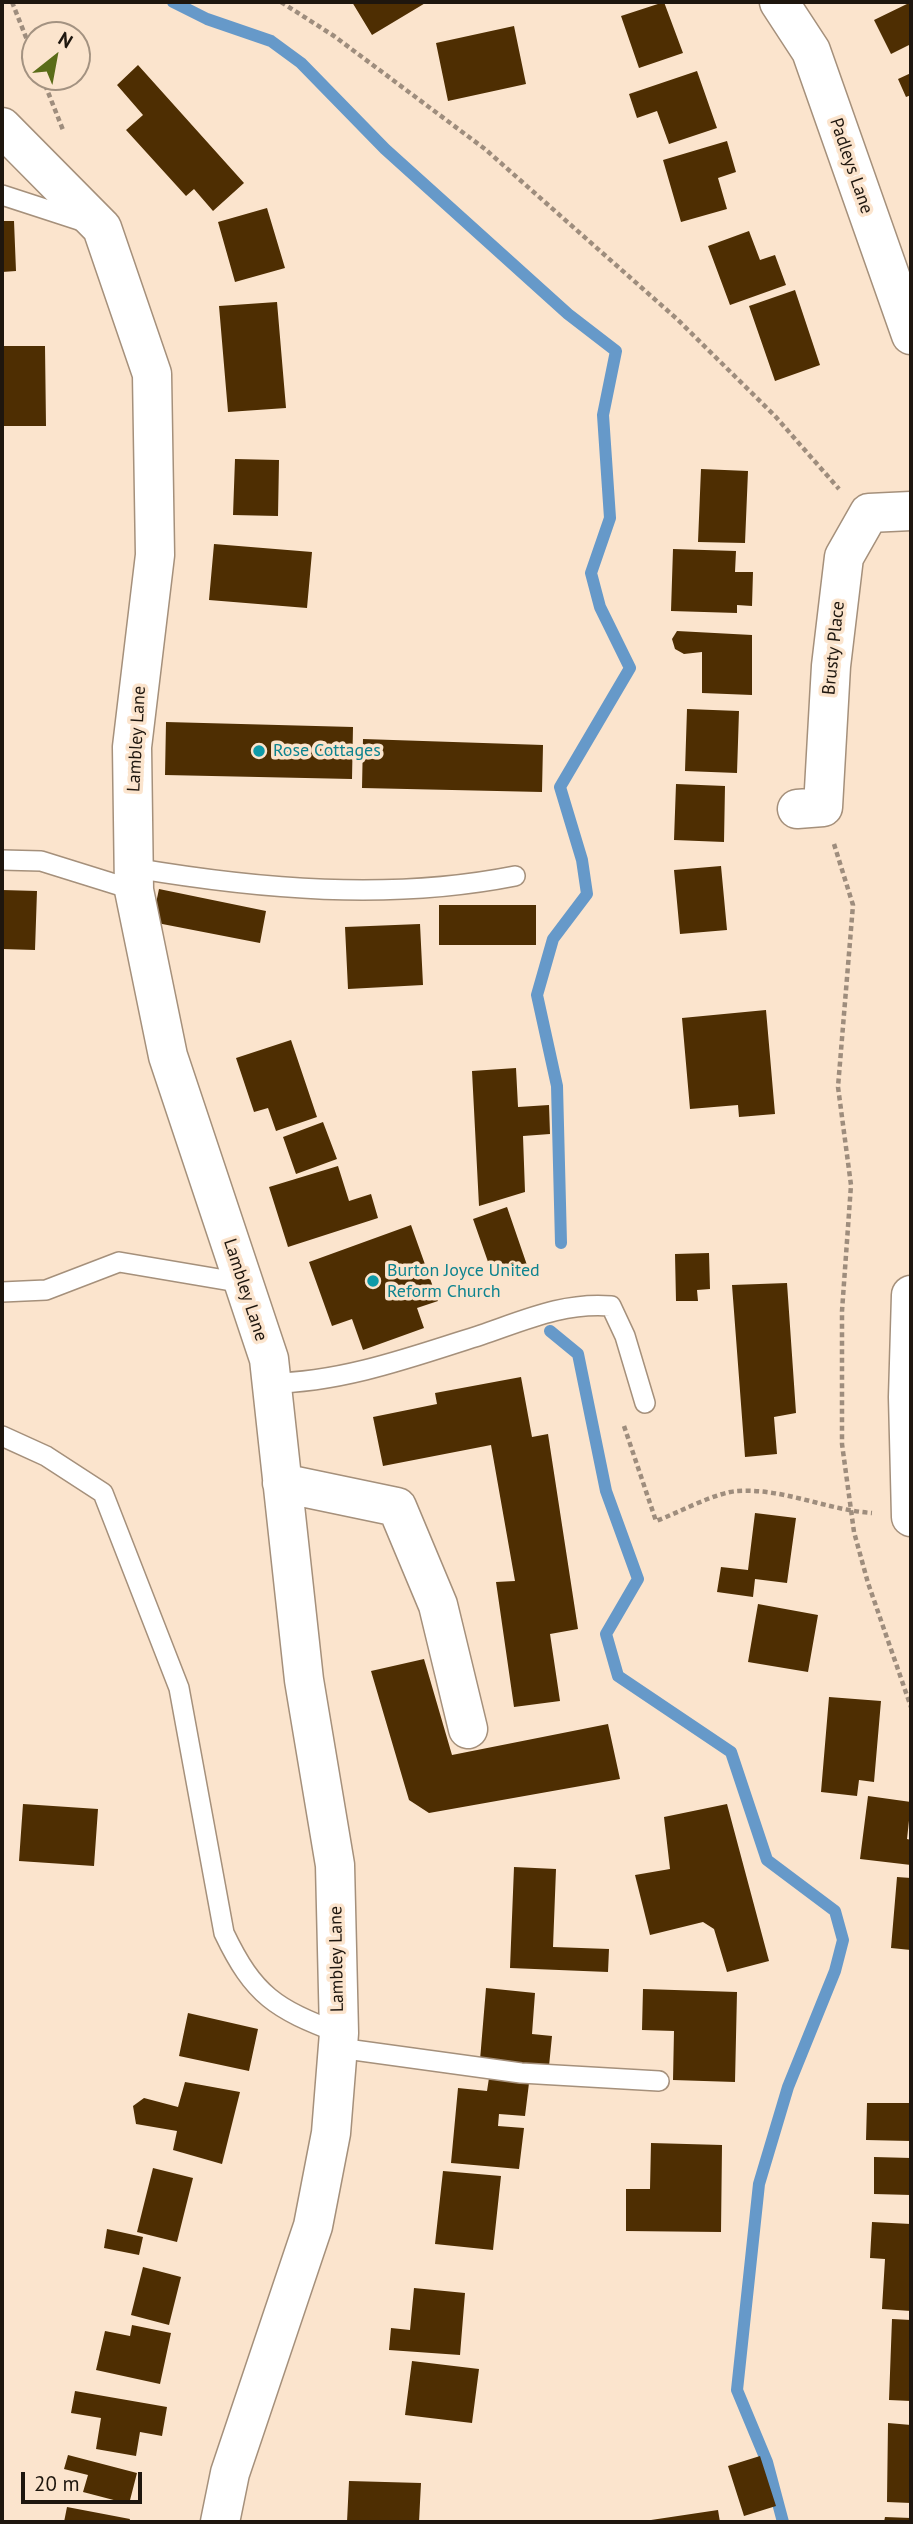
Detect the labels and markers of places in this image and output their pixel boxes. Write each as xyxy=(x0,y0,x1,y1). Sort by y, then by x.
place label: Rose Cottages xyxy=(273,740,381,762)
marker: Rose Cottages xyxy=(251,743,267,759)
place label: Burton Joyce United Reform Church xyxy=(387,1260,540,1302)
marker: Burton Joyce United Reform Church xyxy=(365,1273,381,1289)

